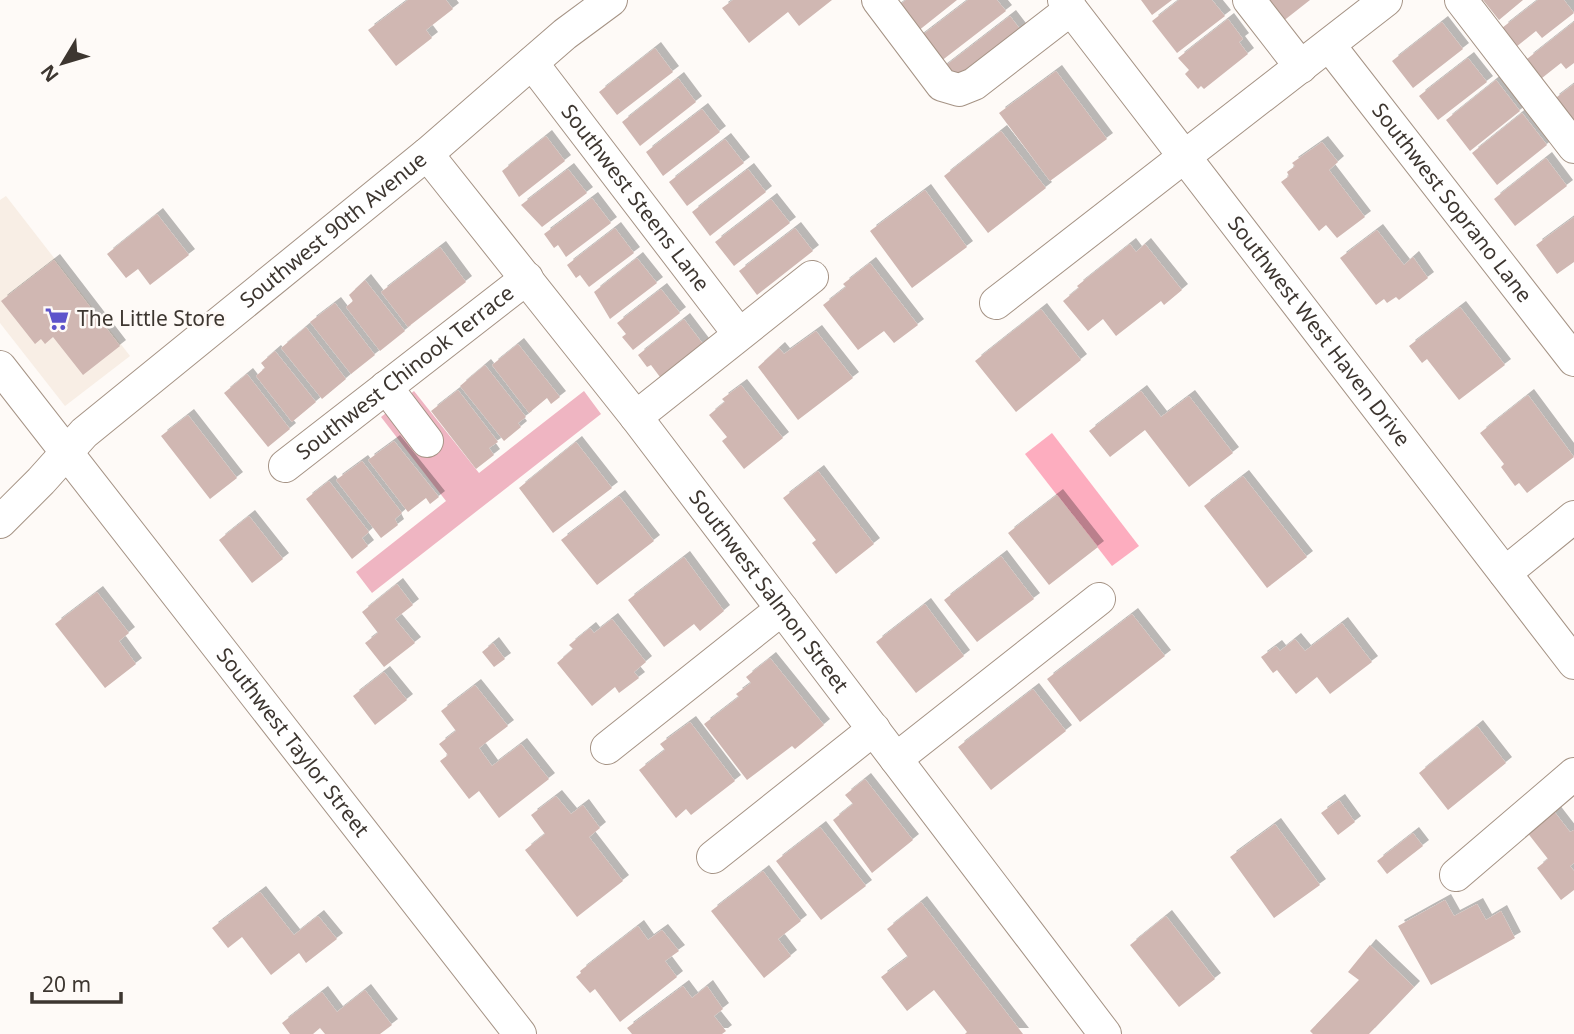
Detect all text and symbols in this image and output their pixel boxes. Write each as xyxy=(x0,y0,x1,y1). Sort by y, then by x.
north arrow xyxy=(28,28,98,98)
text: N xyxy=(35,59,65,88)
street label: Southwest Soprano Lane xyxy=(1366,97,1539,308)
street label: Southwest Steens Lane xyxy=(556,98,716,297)
street label: Southwest 90th Avenue xyxy=(234,145,432,314)
street label: Southwest West Haven Drive xyxy=(1222,210,1417,452)
street label: Southwest Chinook Terrace xyxy=(290,278,519,465)
place label: The Little Store xyxy=(77,304,225,332)
supermarket icon: The Little Store xyxy=(43,305,71,333)
street label: Southwest Salmon Street xyxy=(683,484,856,698)
street label: Southwest Taylor Street xyxy=(211,641,376,843)
scale bar xyxy=(32,960,121,1004)
text: 20 m xyxy=(42,970,91,998)

